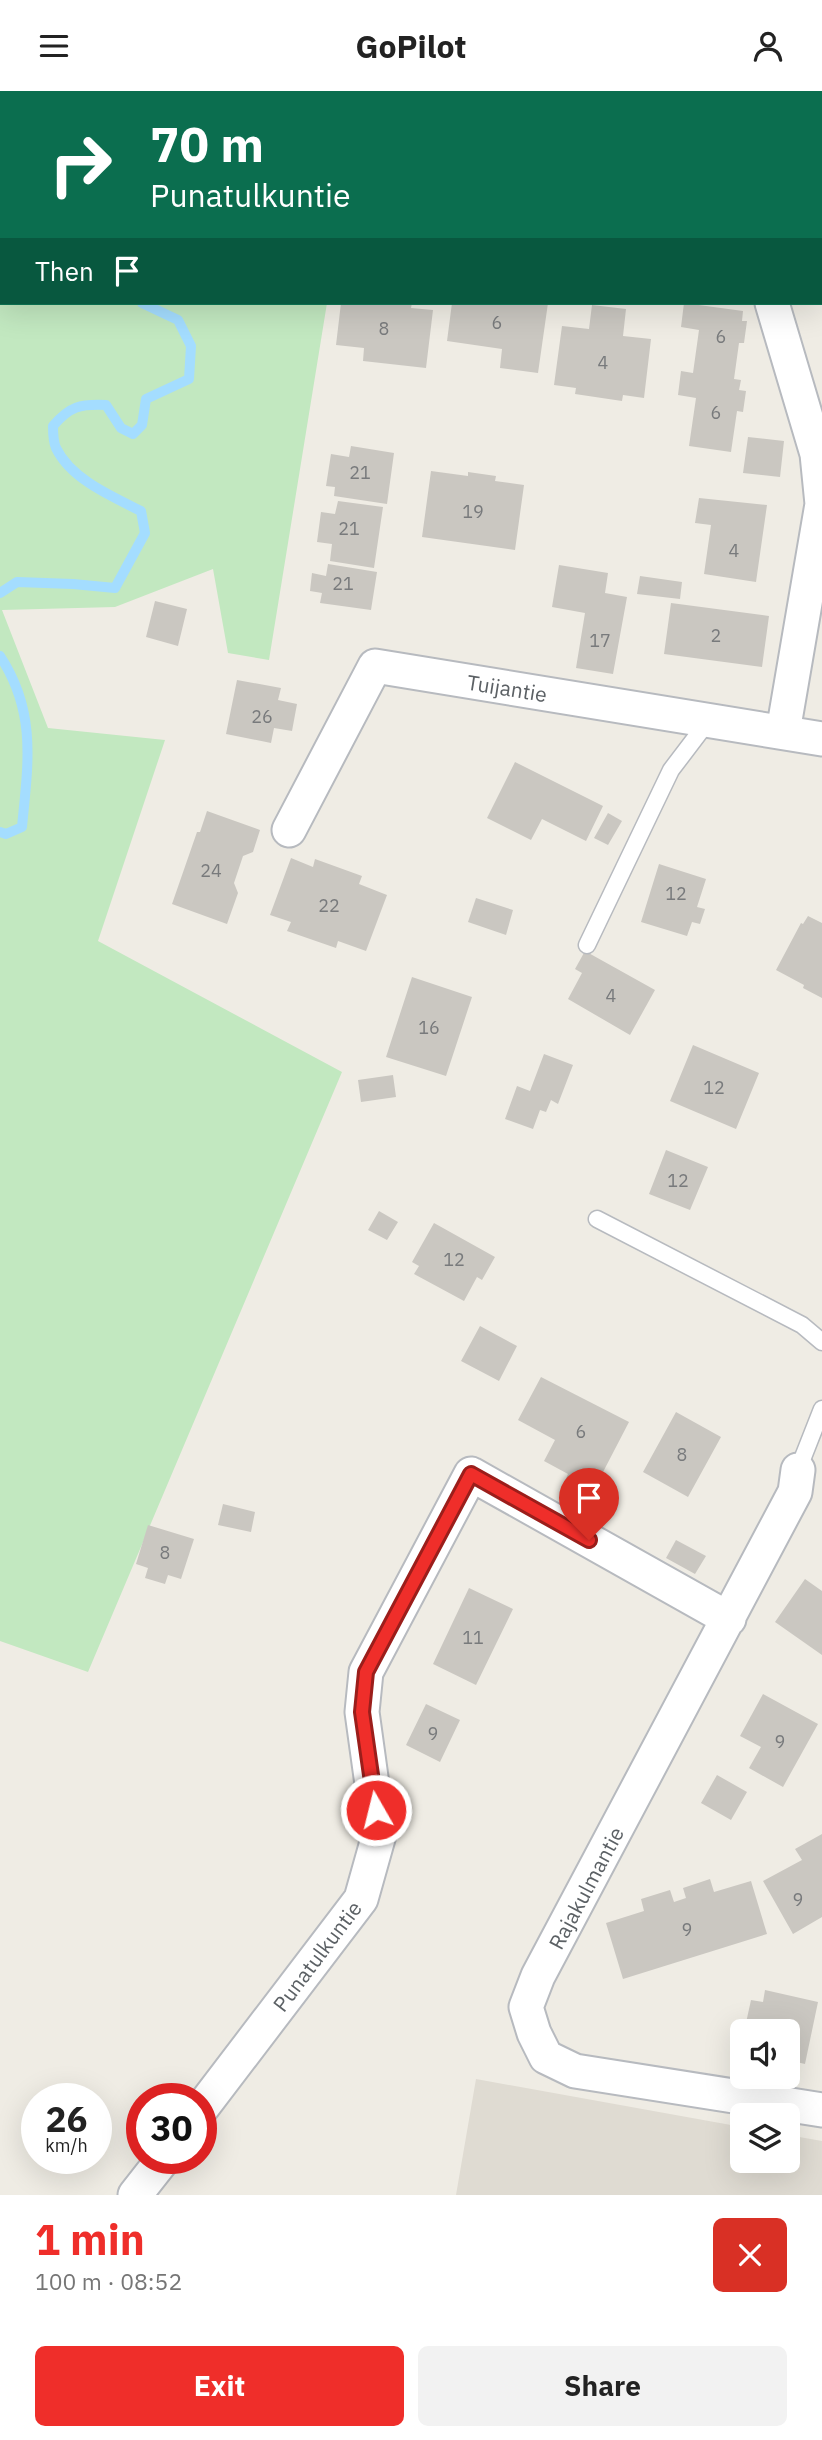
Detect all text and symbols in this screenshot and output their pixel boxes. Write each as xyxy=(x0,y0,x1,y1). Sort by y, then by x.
text: GoPilot xyxy=(355,25,467,67)
icon: menu xyxy=(35,27,73,65)
icon: person xyxy=(749,27,787,65)
text: 70 m xyxy=(150,112,264,175)
icon: right xyxy=(35,119,126,210)
text: Punatulkuntie xyxy=(150,174,351,216)
icon: arrive xyxy=(108,252,146,290)
text: Then xyxy=(35,254,94,288)
house number: 6 xyxy=(492,311,502,334)
house number: 8 xyxy=(379,317,389,340)
house number: 6 xyxy=(716,325,726,348)
house number: 4 xyxy=(598,351,609,374)
house number: 6 xyxy=(711,401,721,424)
house number: 21 xyxy=(349,461,371,484)
house number: 19 xyxy=(462,500,484,523)
house number: 21 xyxy=(338,517,360,540)
house number: 4 xyxy=(729,539,740,562)
house number: 21 xyxy=(332,572,354,595)
house number: 2 xyxy=(711,624,721,647)
house number: 17 xyxy=(589,629,611,652)
street label: Tuijantie xyxy=(465,668,549,708)
house number: 26 xyxy=(251,705,273,728)
house number: 24 xyxy=(200,859,222,882)
house number: 12 xyxy=(665,882,687,905)
house number: 22 xyxy=(318,894,340,917)
house number: 4 xyxy=(606,984,617,1007)
house number: 16 xyxy=(418,1016,440,1039)
house number: 12 xyxy=(703,1076,725,1099)
house number: 12 xyxy=(667,1169,689,1192)
house number: 12 xyxy=(443,1248,465,1271)
house number: 6 xyxy=(576,1420,586,1443)
house number: 8 xyxy=(677,1443,687,1466)
pin xyxy=(559,1468,619,1540)
icon: arrive xyxy=(570,1479,608,1517)
house number: 8 xyxy=(160,1541,170,1564)
house number: 11 xyxy=(462,1626,484,1649)
house number: 9 xyxy=(428,1722,438,1745)
house number: 9 xyxy=(775,1730,785,1753)
position arrow xyxy=(339,1773,413,1847)
street label: Rajakulmantie xyxy=(542,1822,630,1954)
house number: 9 xyxy=(793,1888,803,1911)
street label: Punatulkuntie xyxy=(266,1895,368,2017)
house number: 9 xyxy=(682,1918,692,1941)
map controls xyxy=(730,2019,800,2173)
button: sound xyxy=(730,2019,800,2089)
speed limit sign: 30 xyxy=(126,2083,217,2174)
text: 26 xyxy=(45,2096,88,2142)
button: layers xyxy=(730,2103,800,2173)
text: km/h xyxy=(45,2134,88,2157)
text: 1 min xyxy=(35,2212,145,2267)
button: close xyxy=(713,2218,787,2292)
text: 100 m · 08:52 xyxy=(35,2266,182,2296)
button: Exit xyxy=(35,2346,404,2426)
button: Share xyxy=(418,2346,787,2426)

